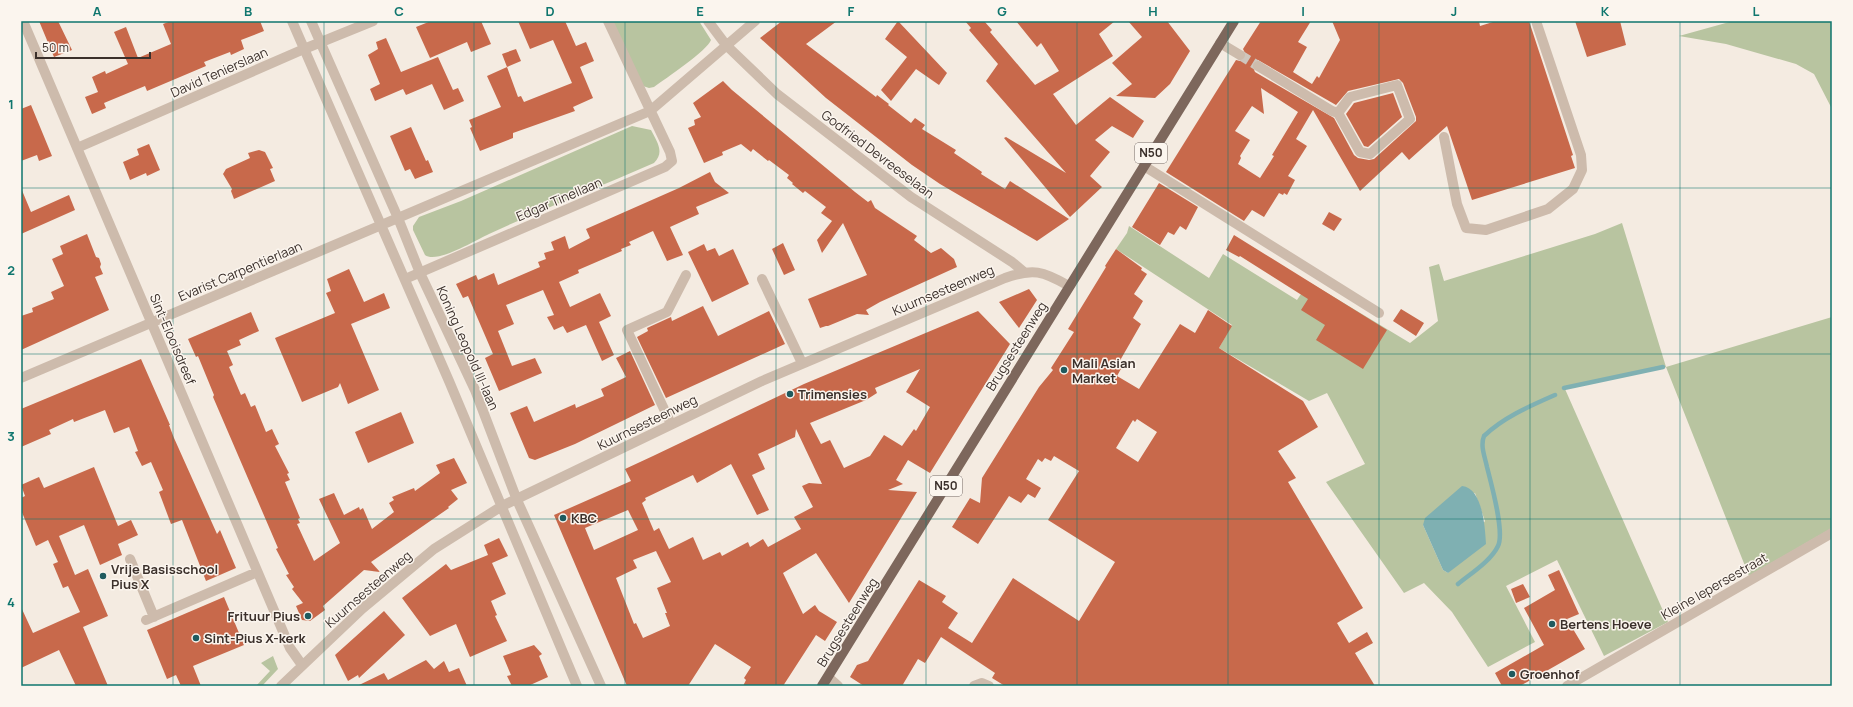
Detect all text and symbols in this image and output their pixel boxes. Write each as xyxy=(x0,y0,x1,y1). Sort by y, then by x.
text: A xyxy=(93,2,102,20)
text: B xyxy=(244,2,252,20)
text: C xyxy=(394,2,404,20)
text: D xyxy=(545,2,555,20)
text: E xyxy=(696,2,704,20)
text: F xyxy=(848,2,855,20)
text: G xyxy=(997,2,1007,20)
text: H xyxy=(1148,2,1158,20)
text: I xyxy=(1301,2,1305,20)
text: J xyxy=(1451,2,1457,20)
text: K xyxy=(1601,2,1610,20)
text: L xyxy=(1753,2,1760,20)
scale bar xyxy=(36,34,150,60)
text: 50 m xyxy=(42,39,69,56)
street label: David Tenierslaan xyxy=(168,43,270,101)
text: 1 xyxy=(8,95,14,113)
street label: Godfried Devreeselaan xyxy=(818,106,938,202)
road number: N50 xyxy=(1135,143,1167,163)
street label: Edgar Tinellaan xyxy=(513,173,605,225)
street label: Evarist Carpentierlaan xyxy=(175,237,305,305)
street label: Kuurnsesteenweg xyxy=(889,260,997,320)
text: 2 xyxy=(7,261,15,279)
street label: Koning Leopold III-laan xyxy=(433,283,503,413)
street label: Sint-Elooisdreef xyxy=(146,291,200,388)
street label: Brugsesteenweg xyxy=(981,298,1051,394)
place label: Mali Asian Market xyxy=(1072,354,1136,387)
marker: Mali Asian Market xyxy=(1059,365,1069,375)
place label: Trimensies xyxy=(798,385,867,403)
marker: Trimensies xyxy=(785,389,795,399)
street label: Kuurnsesteenweg xyxy=(594,390,700,454)
text: 3 xyxy=(7,427,15,445)
road number: N50 xyxy=(930,476,962,496)
place label: KBC xyxy=(571,509,598,527)
marker: KBC xyxy=(558,513,568,523)
street label: Kuurnsesteenweg xyxy=(321,546,415,632)
street label: Kleine Iepersestraat xyxy=(1658,548,1770,624)
place label: Vrije Basisschool Pius X xyxy=(111,560,218,593)
marker: Vrije Basisschool Pius X xyxy=(98,571,108,581)
street label: Brugsesteenweg xyxy=(812,574,882,670)
text: 4 xyxy=(7,593,15,611)
place label: Frituur Pius xyxy=(228,607,300,625)
marker: Frituur Pius xyxy=(303,611,313,621)
place label: Bertens Hoeve xyxy=(1560,615,1652,633)
marker: Bertens Hoeve xyxy=(1547,619,1557,629)
place label: Sint-Pius X-kerk xyxy=(204,629,307,647)
marker: Sint-Pius X-kerk xyxy=(191,633,201,643)
place label: Groenhof xyxy=(1520,665,1580,683)
marker: Groenhof xyxy=(1507,669,1517,679)

